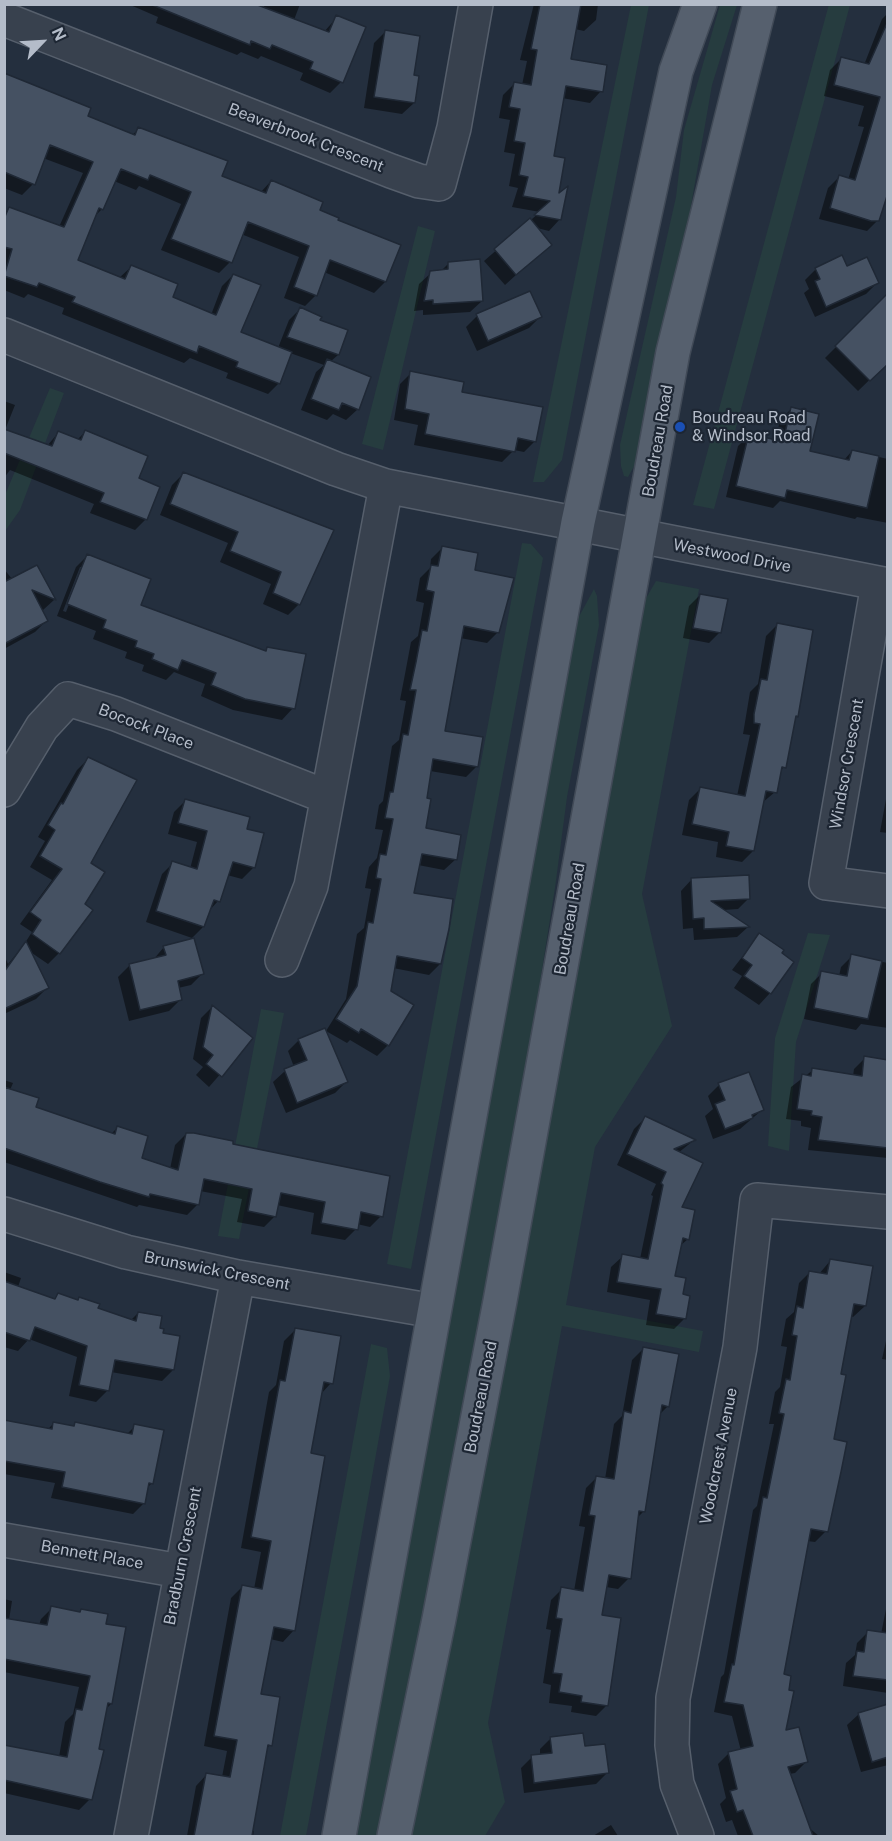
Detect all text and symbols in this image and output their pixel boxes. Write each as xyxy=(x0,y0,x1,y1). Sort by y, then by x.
north arrow xyxy=(12,12,72,72)
text: N xyxy=(48,24,70,44)
street label: Beaverbrook Crescent xyxy=(225,99,387,177)
street label: Boudreau Road xyxy=(639,383,677,499)
place label: Boudreau Road & Windsor Road xyxy=(692,408,811,446)
marker: Boudreau Road & Windsor Road xyxy=(673,420,687,434)
street label: Westwood Drive xyxy=(671,535,793,577)
street label: Windsor Crescent xyxy=(826,697,868,831)
street label: Bocock Place xyxy=(96,700,196,754)
street label: Boudreau Road xyxy=(551,861,589,977)
street label: Brunswick Crescent xyxy=(142,1247,292,1295)
street label: Boudreau Road xyxy=(461,1339,501,1455)
street label: Woodcrest Avenue xyxy=(696,1386,742,1526)
street label: Bradburn Crescent xyxy=(160,1485,206,1627)
street label: Bennett Place xyxy=(39,1537,145,1573)

